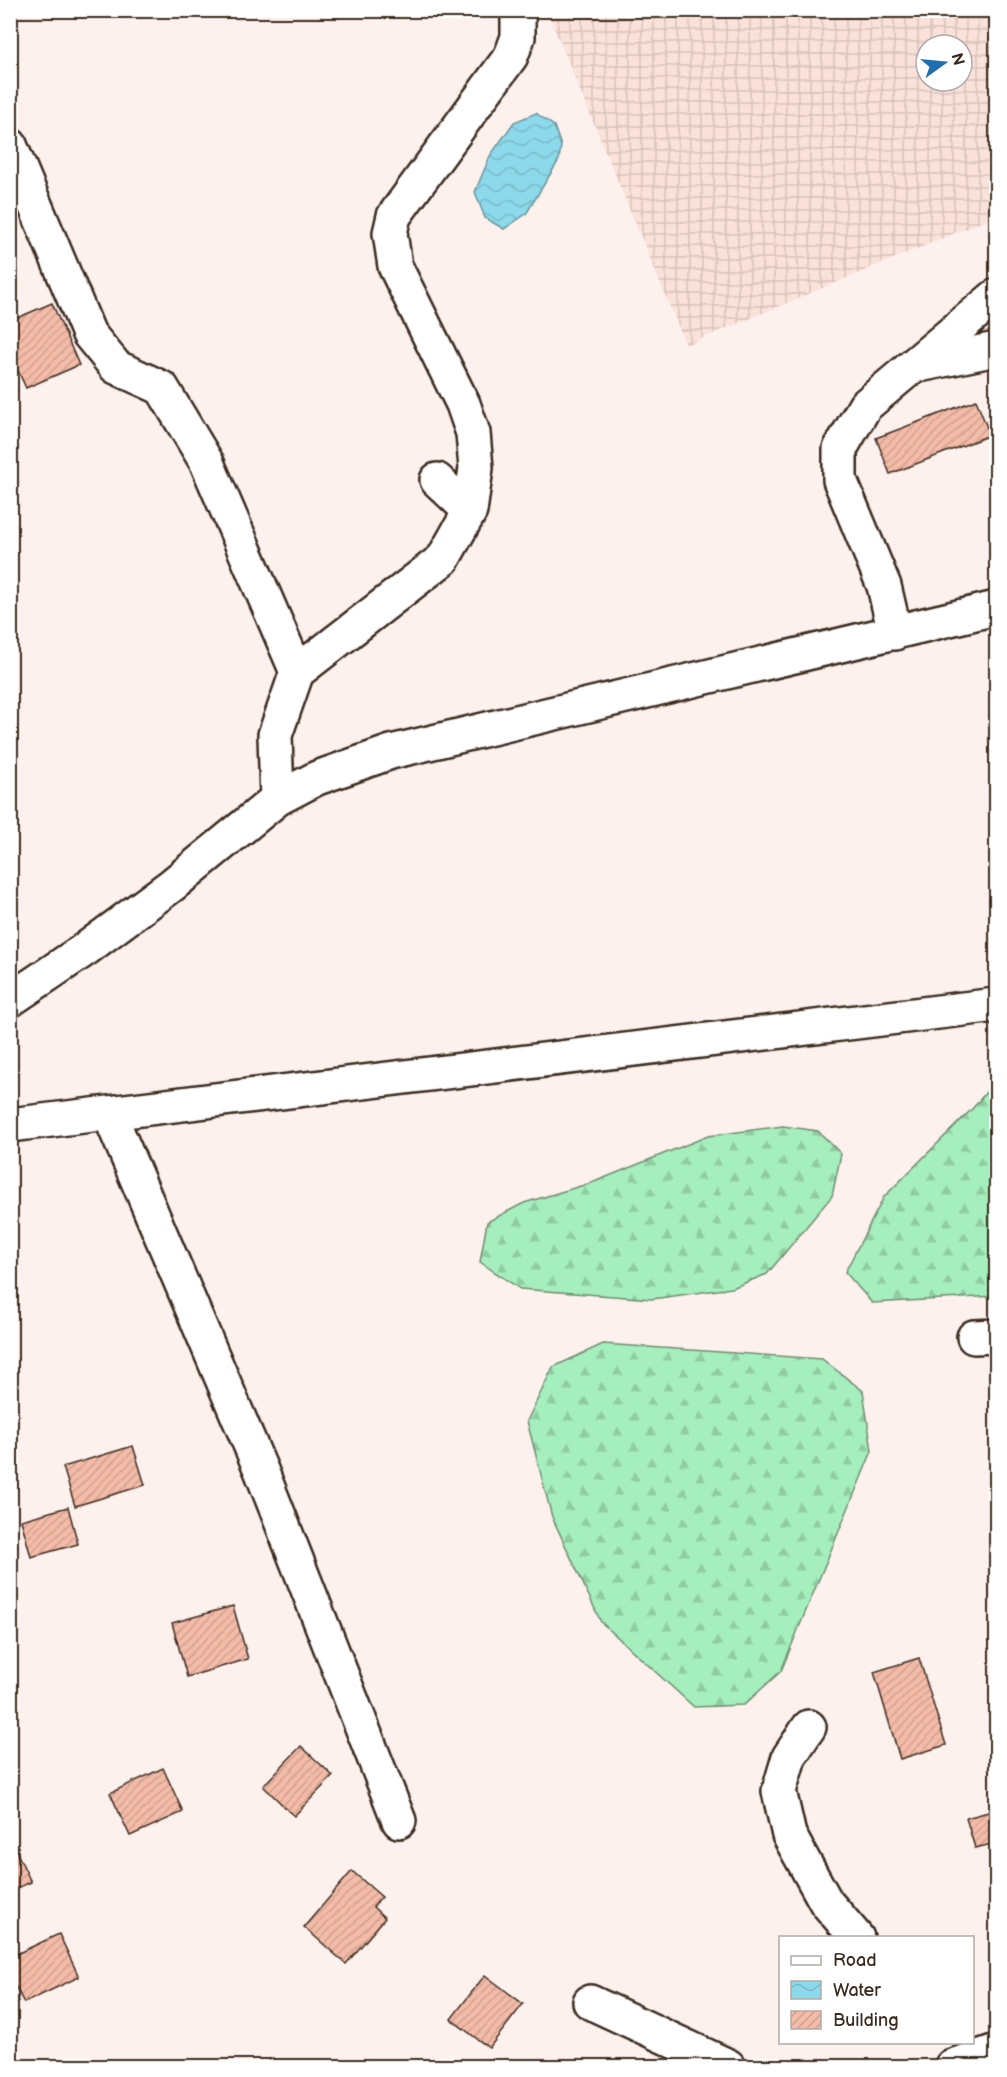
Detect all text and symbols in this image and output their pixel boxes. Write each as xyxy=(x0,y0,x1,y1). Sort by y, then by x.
north arrow xyxy=(914,33,974,93)
text: N xyxy=(946,51,968,68)
legend xyxy=(779,1936,974,2044)
text: Road xyxy=(833,1950,877,1971)
text: Water xyxy=(833,1980,881,2001)
text: Building xyxy=(833,2010,899,2031)

